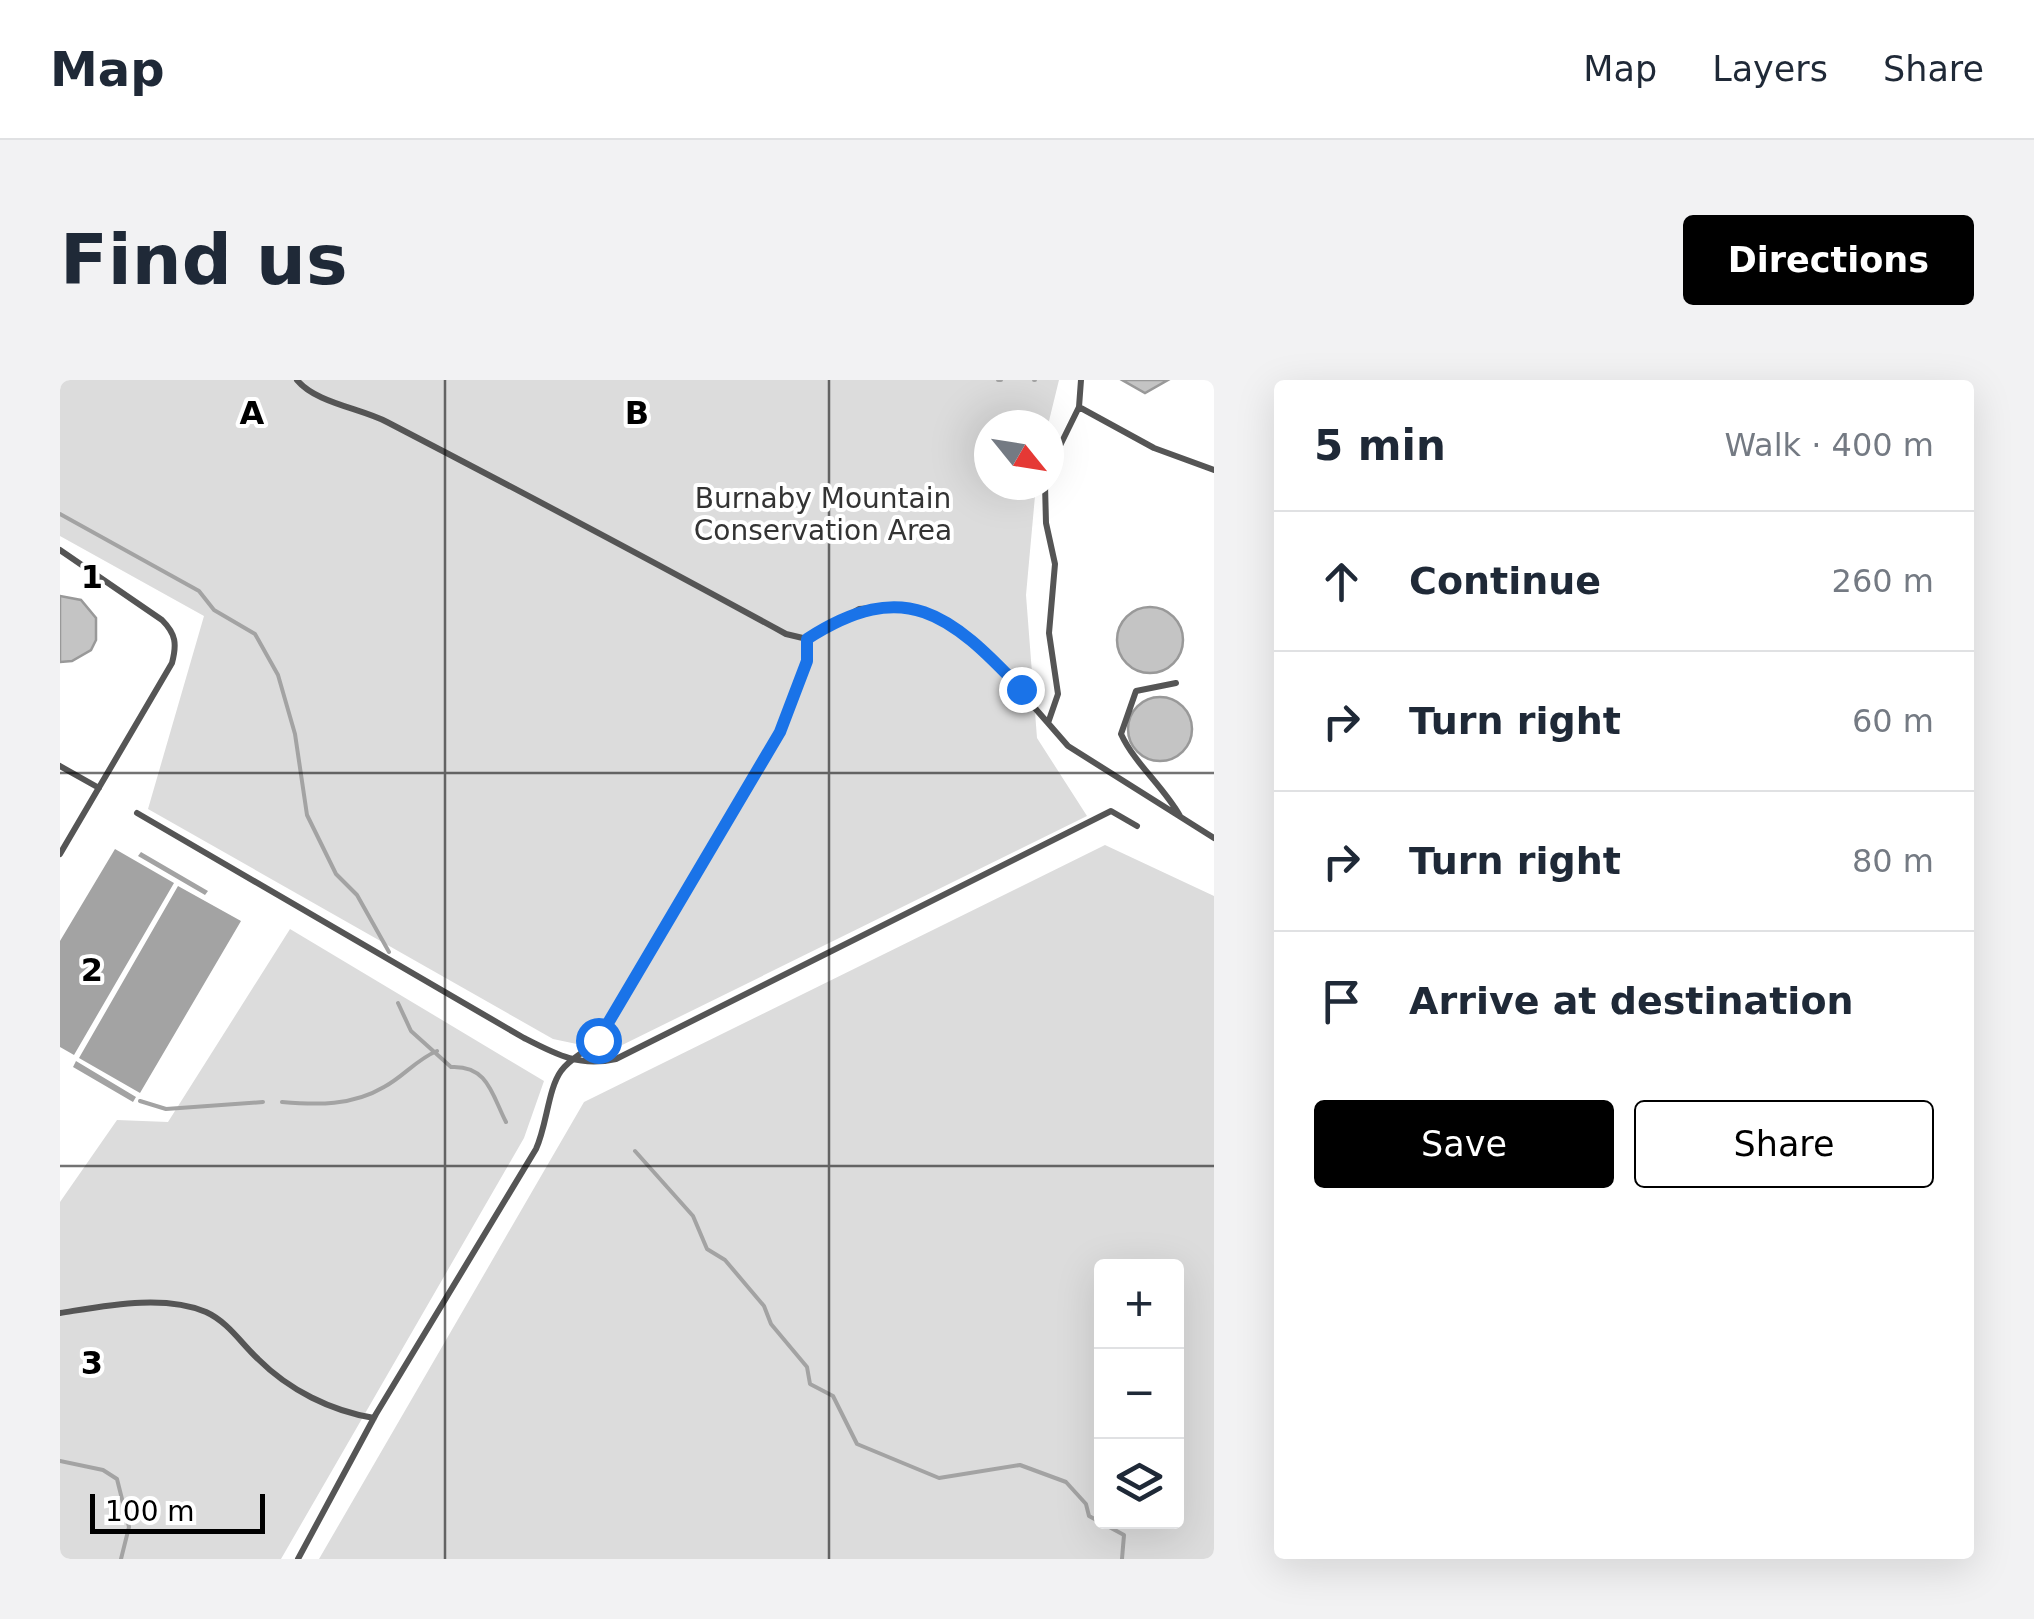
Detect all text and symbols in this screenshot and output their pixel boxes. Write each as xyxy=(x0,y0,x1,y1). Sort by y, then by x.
text: Map xyxy=(50,41,165,97)
text: Map xyxy=(1583,49,1657,89)
text: Layers xyxy=(1712,49,1828,89)
text: Share xyxy=(1883,49,1984,89)
button: Directions xyxy=(1683,215,1974,305)
text: Find us xyxy=(60,219,348,301)
text: A xyxy=(240,394,265,432)
text: B xyxy=(625,394,649,432)
north arrow xyxy=(974,410,1064,500)
text: 5 min xyxy=(1314,421,1446,470)
text: Walk · 400 m xyxy=(1724,426,1934,464)
park label: Burnaby Mountain Conservation Area xyxy=(694,482,952,547)
icon: ahead xyxy=(1314,554,1369,609)
text: 1 xyxy=(81,558,103,596)
text: Continue xyxy=(1409,559,1601,603)
text: 260 m xyxy=(1832,562,1934,600)
route end xyxy=(999,667,1045,713)
icon: right xyxy=(1314,694,1369,749)
text: Turn right xyxy=(1409,699,1621,743)
text: 60 m xyxy=(1852,702,1934,740)
icon: right xyxy=(1314,834,1369,889)
text: Turn right xyxy=(1409,839,1621,883)
text: 80 m xyxy=(1852,842,1934,880)
text: 2 xyxy=(81,951,103,989)
icon: arrive xyxy=(1314,974,1369,1029)
text: Arrive at destination xyxy=(1409,979,1854,1023)
route start xyxy=(576,1018,622,1064)
button: Save xyxy=(1314,1100,1614,1188)
button: Share xyxy=(1634,1100,1934,1188)
map controls xyxy=(1094,1259,1184,1529)
button: + xyxy=(1094,1259,1184,1349)
text: 3 xyxy=(81,1344,103,1382)
button: − xyxy=(1094,1349,1184,1439)
button: layers xyxy=(1094,1439,1184,1529)
scale bar xyxy=(90,1489,265,1534)
text: 100 m xyxy=(105,1495,195,1528)

